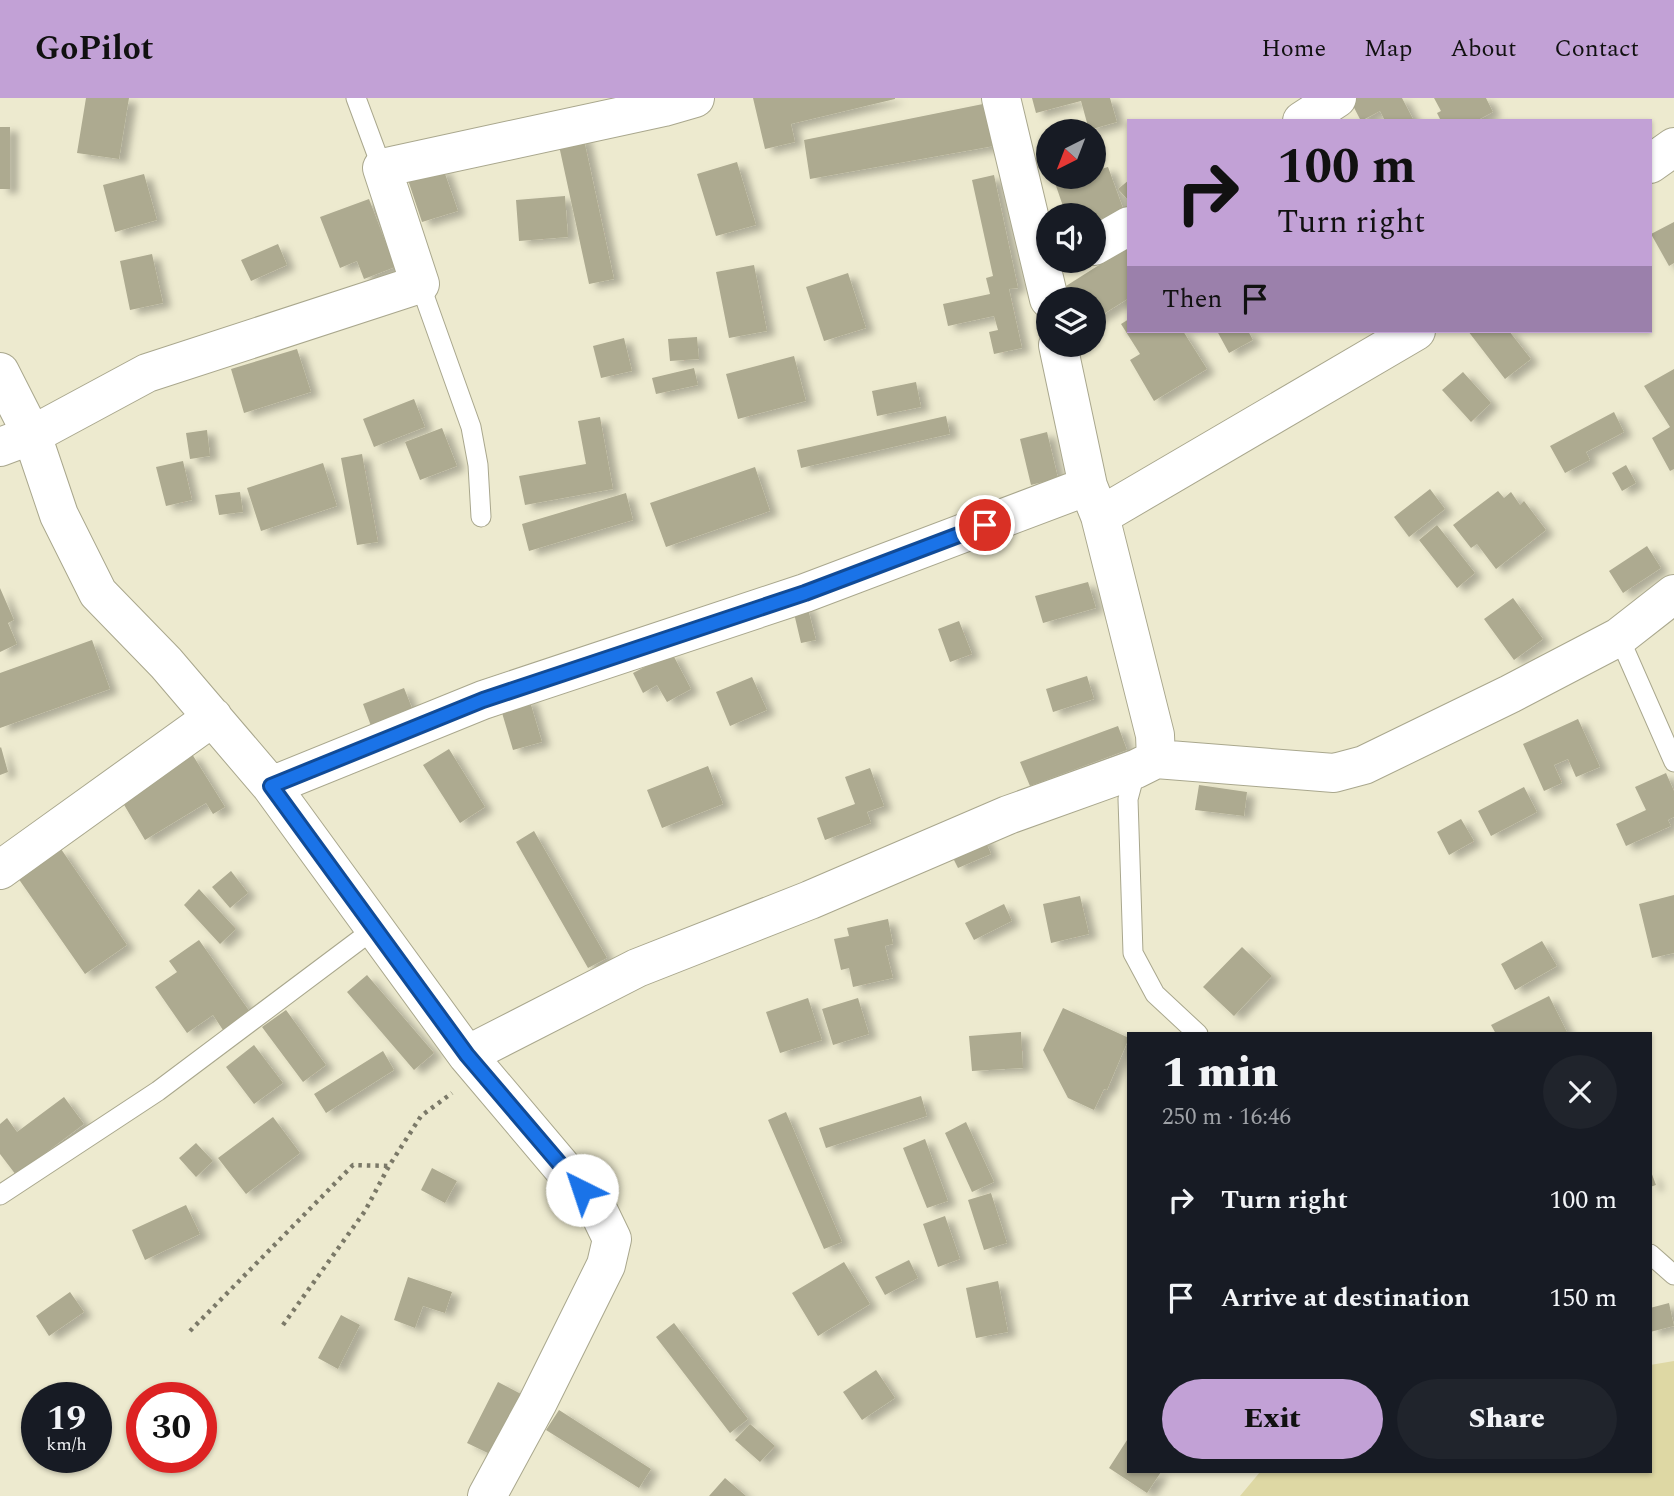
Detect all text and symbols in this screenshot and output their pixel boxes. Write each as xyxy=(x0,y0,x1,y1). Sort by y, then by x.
text: GoPilot xyxy=(35,24,154,74)
text: Home xyxy=(1261,31,1326,67)
text: Map xyxy=(1364,31,1412,67)
text: About xyxy=(1450,31,1516,67)
text: Contact xyxy=(1554,31,1639,67)
north arrow xyxy=(1036,119,1106,189)
map controls xyxy=(1036,119,1106,357)
text: 100 m xyxy=(1277,130,1416,205)
icon: right xyxy=(1162,147,1253,238)
text: Turn right xyxy=(1277,198,1425,247)
button: sound xyxy=(1036,203,1106,273)
text: Then xyxy=(1162,279,1222,319)
icon: arrive xyxy=(1236,280,1274,318)
button: layers xyxy=(1036,287,1106,357)
pin xyxy=(955,495,1015,555)
icon: arrive xyxy=(966,506,1004,544)
text: 1 min xyxy=(1162,1042,1278,1105)
button: close xyxy=(1543,1055,1617,1129)
text: 250 m · 16:46 xyxy=(1162,1100,1291,1135)
position arrow xyxy=(545,1153,619,1227)
text: Turn right xyxy=(1221,1180,1348,1220)
text: 100 m xyxy=(1549,1180,1617,1220)
icon: right xyxy=(1162,1181,1200,1219)
text: Arrive at destination xyxy=(1221,1278,1470,1318)
text: 150 m xyxy=(1549,1278,1617,1318)
icon: arrive xyxy=(1162,1279,1200,1317)
button: Exit xyxy=(1162,1379,1383,1459)
button: Share xyxy=(1397,1379,1617,1459)
speed limit sign: 30 xyxy=(126,1382,217,1473)
text: 19 xyxy=(47,1392,86,1445)
text: km/h xyxy=(46,1431,87,1458)

